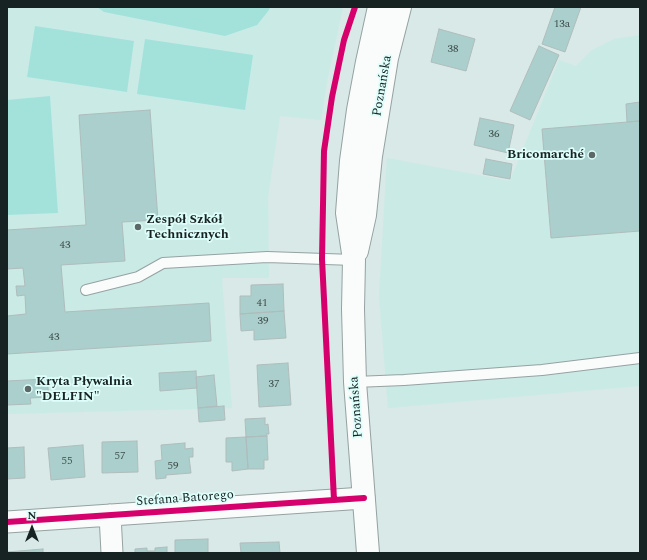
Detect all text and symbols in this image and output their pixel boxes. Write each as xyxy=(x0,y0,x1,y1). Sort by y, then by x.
house number: 13a xyxy=(554,18,570,32)
house number: 38 xyxy=(448,43,458,57)
street label: Poznańska xyxy=(370,54,396,118)
house number: 36 xyxy=(489,128,499,142)
place label: Bricomarché xyxy=(507,147,584,163)
marker: Bricomarché xyxy=(587,150,597,160)
place label: Zespół Szkół Technicznych xyxy=(146,212,229,243)
marker: Zespół Szkół Technicznych xyxy=(133,222,143,232)
house number: 43 xyxy=(60,239,70,253)
house number: 41 xyxy=(257,297,267,311)
house number: 39 xyxy=(258,315,268,329)
house number: 43 xyxy=(49,331,59,345)
place label: Kryta Pływalnia "DELFIN" xyxy=(36,374,132,405)
street label: Poznańska xyxy=(347,376,367,438)
house number: 37 xyxy=(269,378,279,392)
marker: Kryta Pływalnia "DELFIN" xyxy=(23,384,33,394)
house number: 57 xyxy=(115,450,125,464)
house number: 55 xyxy=(62,455,72,469)
house number: 59 xyxy=(168,460,178,474)
street label: Stefana Batorego xyxy=(136,488,234,510)
text: N xyxy=(28,507,36,524)
north arrow xyxy=(12,508,52,548)

